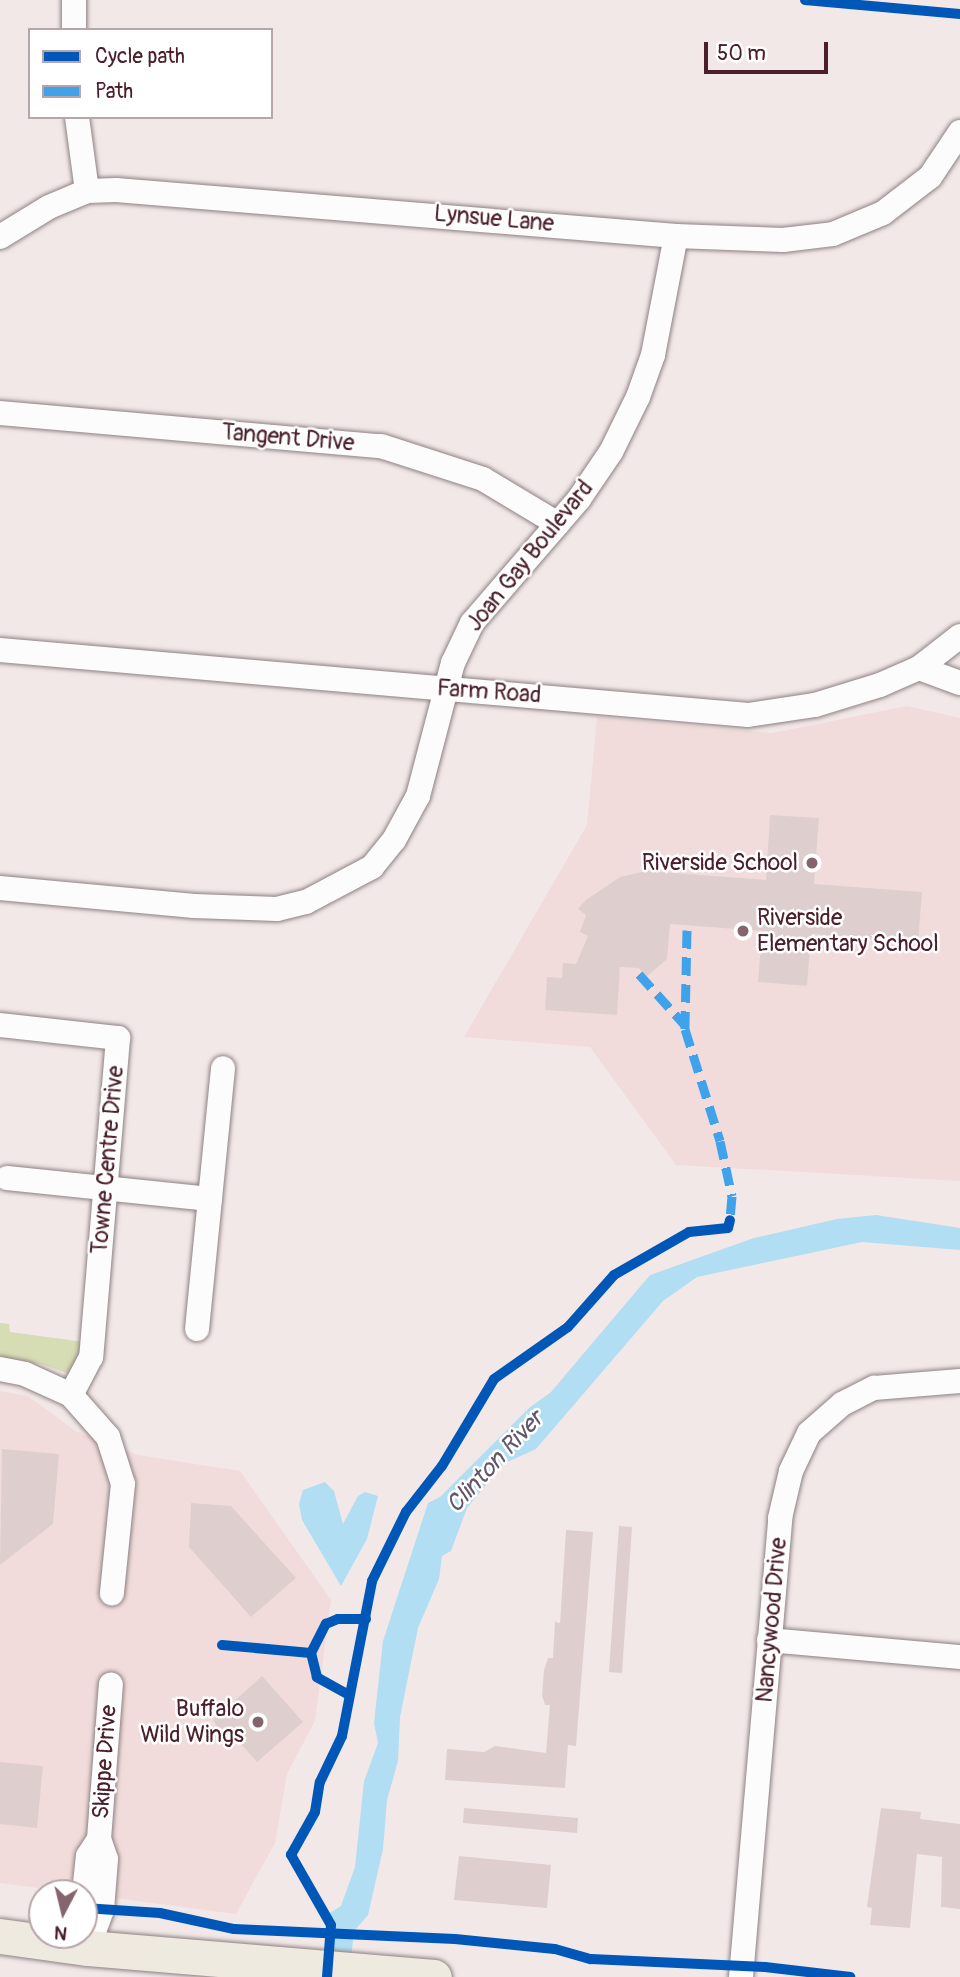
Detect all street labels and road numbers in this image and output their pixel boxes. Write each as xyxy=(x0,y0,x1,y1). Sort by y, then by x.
street label: Lynsue Lane xyxy=(433,200,555,238)
street label: Tangent Drive xyxy=(221,418,355,458)
street label: Joan Gay Boulevard xyxy=(461,475,599,637)
street label: Farm Road xyxy=(436,675,542,709)
street label: Towne Centre Drive xyxy=(86,1065,130,1255)
street label: Nancywood Drive xyxy=(751,1536,793,1704)
street label: Skippe Drive xyxy=(87,1704,123,1820)

